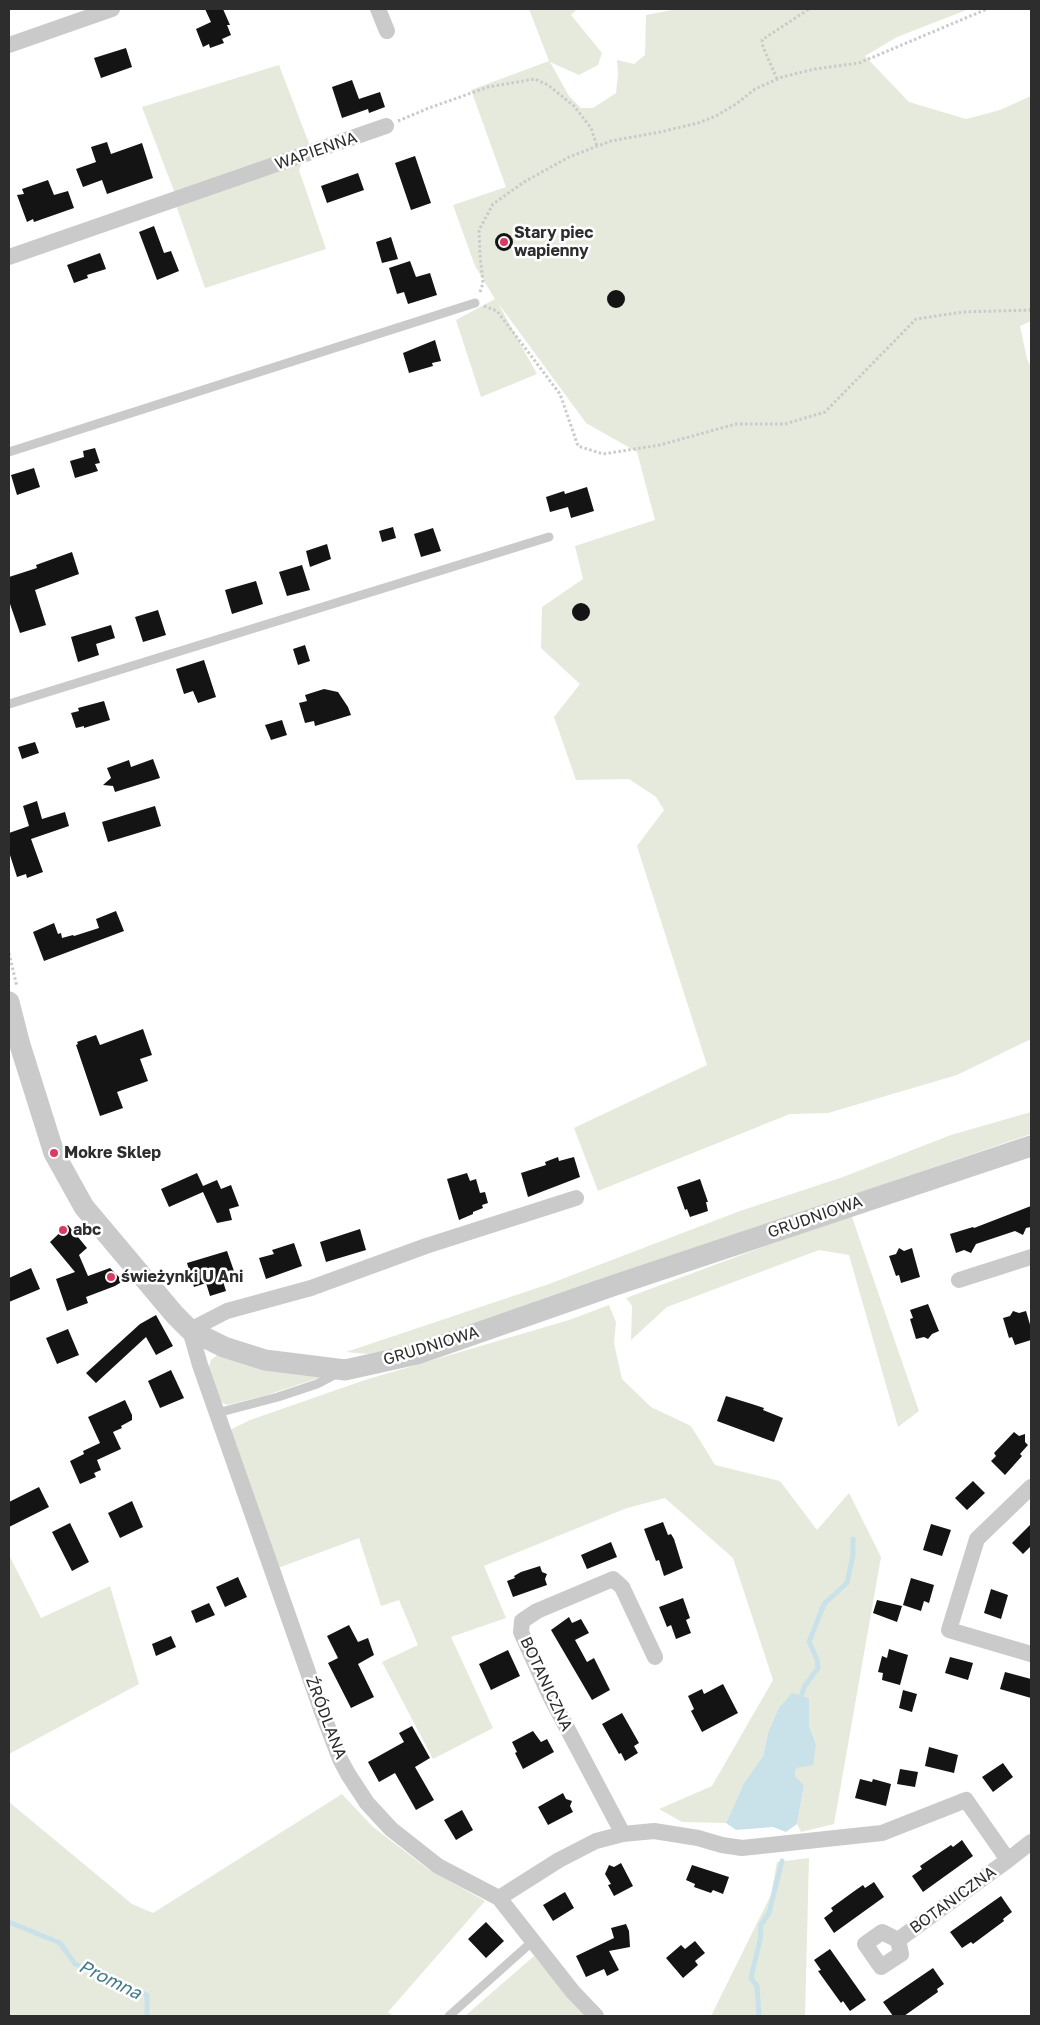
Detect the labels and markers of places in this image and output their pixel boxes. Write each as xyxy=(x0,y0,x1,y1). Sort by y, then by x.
place label: Stary piec wapienny xyxy=(514,223,593,261)
marker: Stary piec wapienny xyxy=(498,236,510,248)
place label: Mokre Sklep xyxy=(64,1143,161,1163)
marker: Mokre Sklep xyxy=(48,1147,60,1159)
place label: abc xyxy=(73,1220,101,1240)
marker: abc xyxy=(57,1224,69,1236)
place label: świeżynki U Ani xyxy=(121,1267,243,1287)
marker: świeżynki U Ani xyxy=(105,1271,117,1283)

